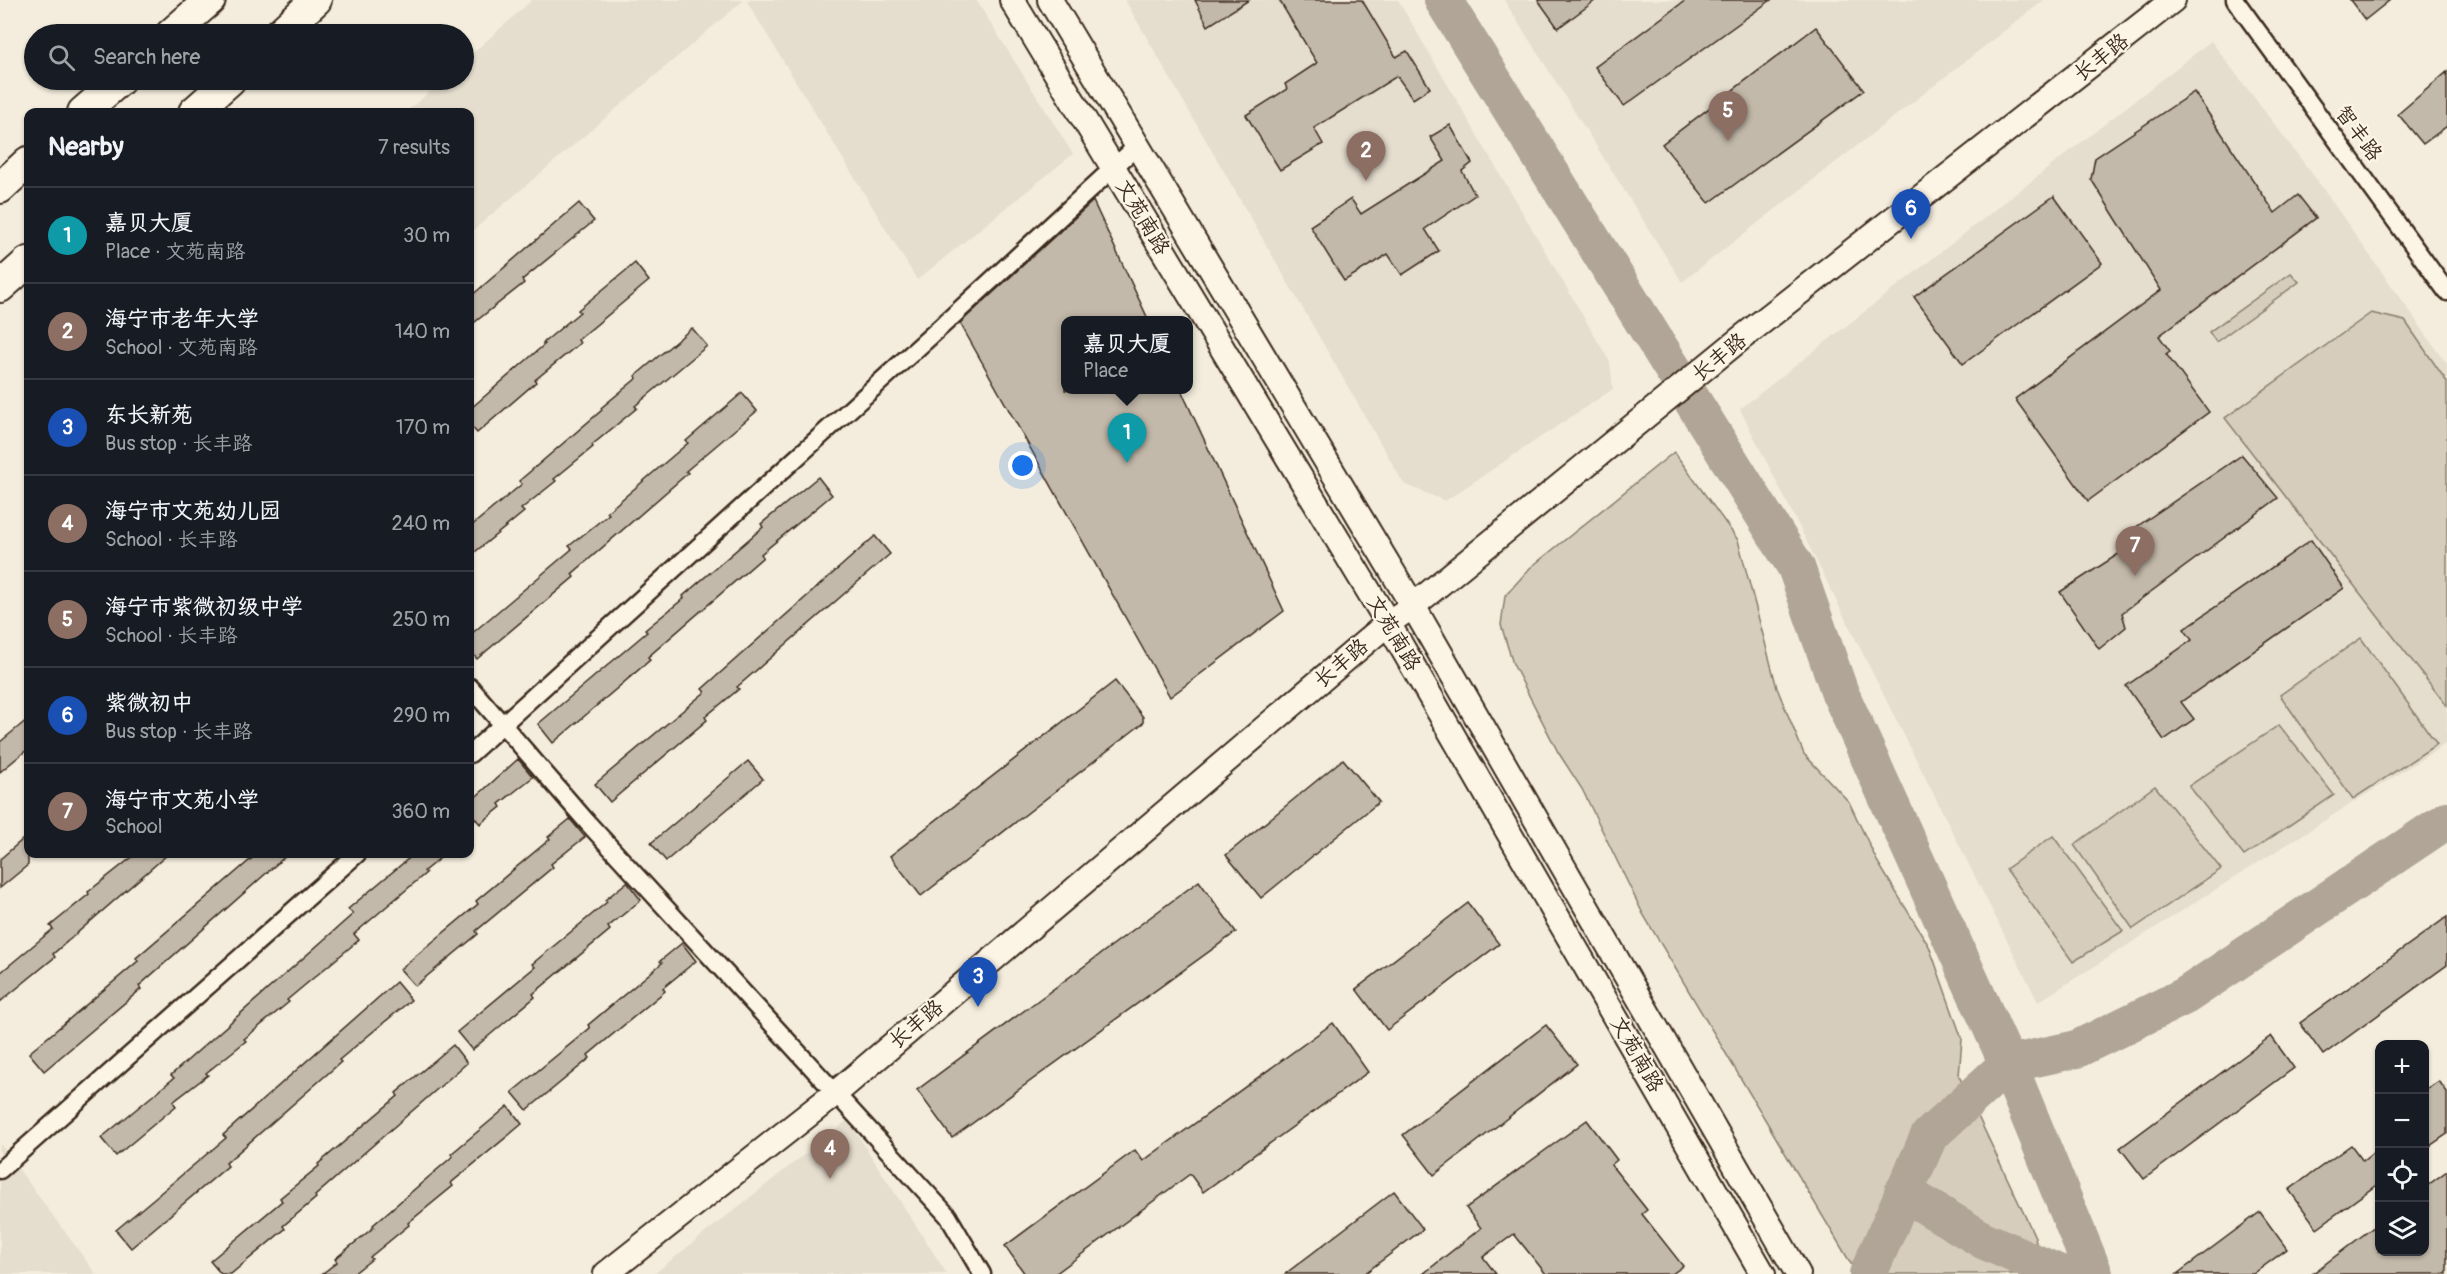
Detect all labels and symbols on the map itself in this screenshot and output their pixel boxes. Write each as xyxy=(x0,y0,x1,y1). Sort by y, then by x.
street label: 长丰路 xyxy=(2068,27,2134,87)
pin: 5 xyxy=(1708,92,1748,141)
street label: 智丰路 xyxy=(2329,100,2388,167)
pin: 2 xyxy=(1346,132,1386,181)
street label: 文苑南路 xyxy=(1109,174,1176,260)
pin: 6 xyxy=(1892,190,1930,239)
street label: 长丰路 xyxy=(1686,327,1752,388)
pin: 1 xyxy=(1108,414,1146,463)
your location xyxy=(1008,451,1037,480)
pin: 7 xyxy=(2116,526,2154,576)
street label: 文苑南路 xyxy=(1360,590,1427,676)
street label: 长丰路 xyxy=(1309,633,1374,694)
pin: 3 xyxy=(958,958,998,1007)
street label: 长丰路 xyxy=(884,994,949,1055)
street label: 文苑南路 xyxy=(1604,1011,1669,1097)
pin: 4 xyxy=(810,1130,850,1179)

